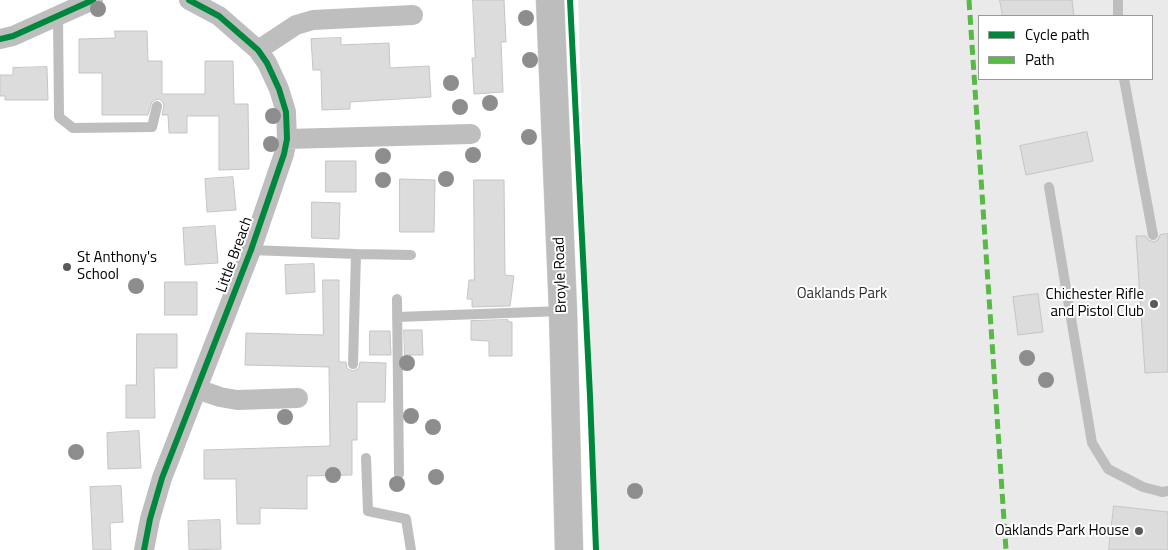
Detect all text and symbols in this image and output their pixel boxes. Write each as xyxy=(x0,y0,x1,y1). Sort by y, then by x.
legend xyxy=(978,15,1153,80)
text: Cycle path xyxy=(1025,23,1090,46)
text: Path xyxy=(1025,48,1055,71)
street label: Little Breach xyxy=(213,215,257,295)
street label: Broyle Road xyxy=(551,237,571,313)
place label: St Anthony's School xyxy=(77,249,157,284)
marker: St Anthony's School xyxy=(61,261,73,273)
park label: Oaklands Park xyxy=(797,285,887,303)
place label: Chichester Rifle and Pistol Club xyxy=(1045,286,1144,321)
marker: Chichester Rifle and Pistol Club xyxy=(1148,298,1160,310)
place label: Oaklands Park House xyxy=(995,522,1129,540)
marker: Oaklands Park House xyxy=(1133,525,1145,537)

